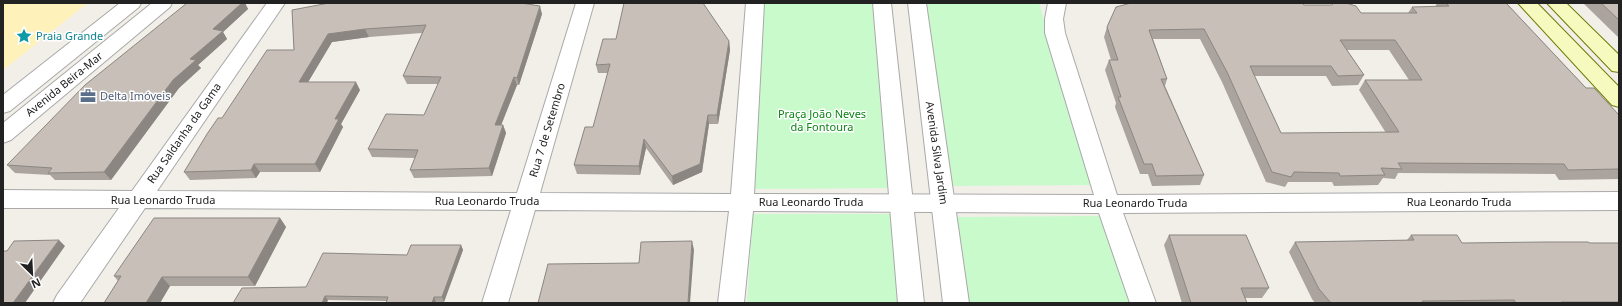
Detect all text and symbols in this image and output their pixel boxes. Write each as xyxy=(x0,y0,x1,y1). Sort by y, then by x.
place icon: Praia Grande xyxy=(15,27,33,45)
place label: Praia Grande xyxy=(36,28,103,43)
street label: Avenida Beira-Mar xyxy=(22,48,106,119)
street label: Rua Saldanha da Gama xyxy=(143,79,224,186)
street label: Rua 7 de Setembro xyxy=(525,80,568,179)
office icon: Delta Imóveis xyxy=(79,87,97,105)
place label: Delta Imóveis xyxy=(100,88,170,103)
street label: Avenida Silva Jardim xyxy=(923,100,952,205)
park label: Praça João Neves da Fontoura xyxy=(778,106,866,134)
street label: Rua Leonardo Truda xyxy=(111,192,215,207)
street label: Rua Leonardo Truda xyxy=(435,193,539,208)
street label: Rua Leonardo Truda xyxy=(759,194,863,209)
street label: Rua Leonardo Truda xyxy=(1407,194,1511,209)
street label: Rua Leonardo Truda xyxy=(1083,195,1187,210)
north arrow xyxy=(12,254,52,294)
text: N xyxy=(29,275,43,292)

